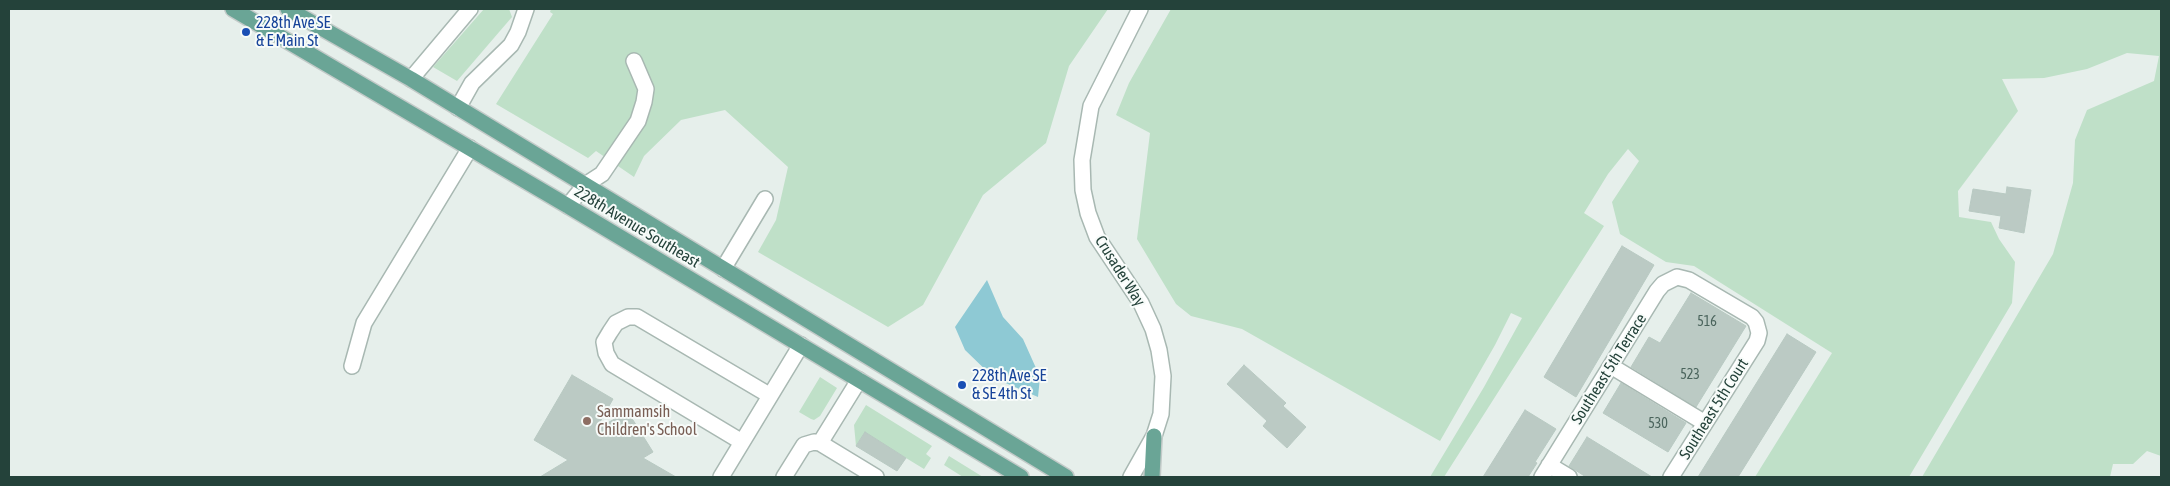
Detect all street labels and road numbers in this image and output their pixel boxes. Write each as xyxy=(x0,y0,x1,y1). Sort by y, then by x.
street label: 228th Avenue Southeast xyxy=(571,182,703,272)
street label: Crusader Way xyxy=(1091,232,1149,310)
street label: Southeast 5th Terrace xyxy=(1567,310,1651,428)
street label: Southeast 5th Court xyxy=(1675,355,1753,463)

